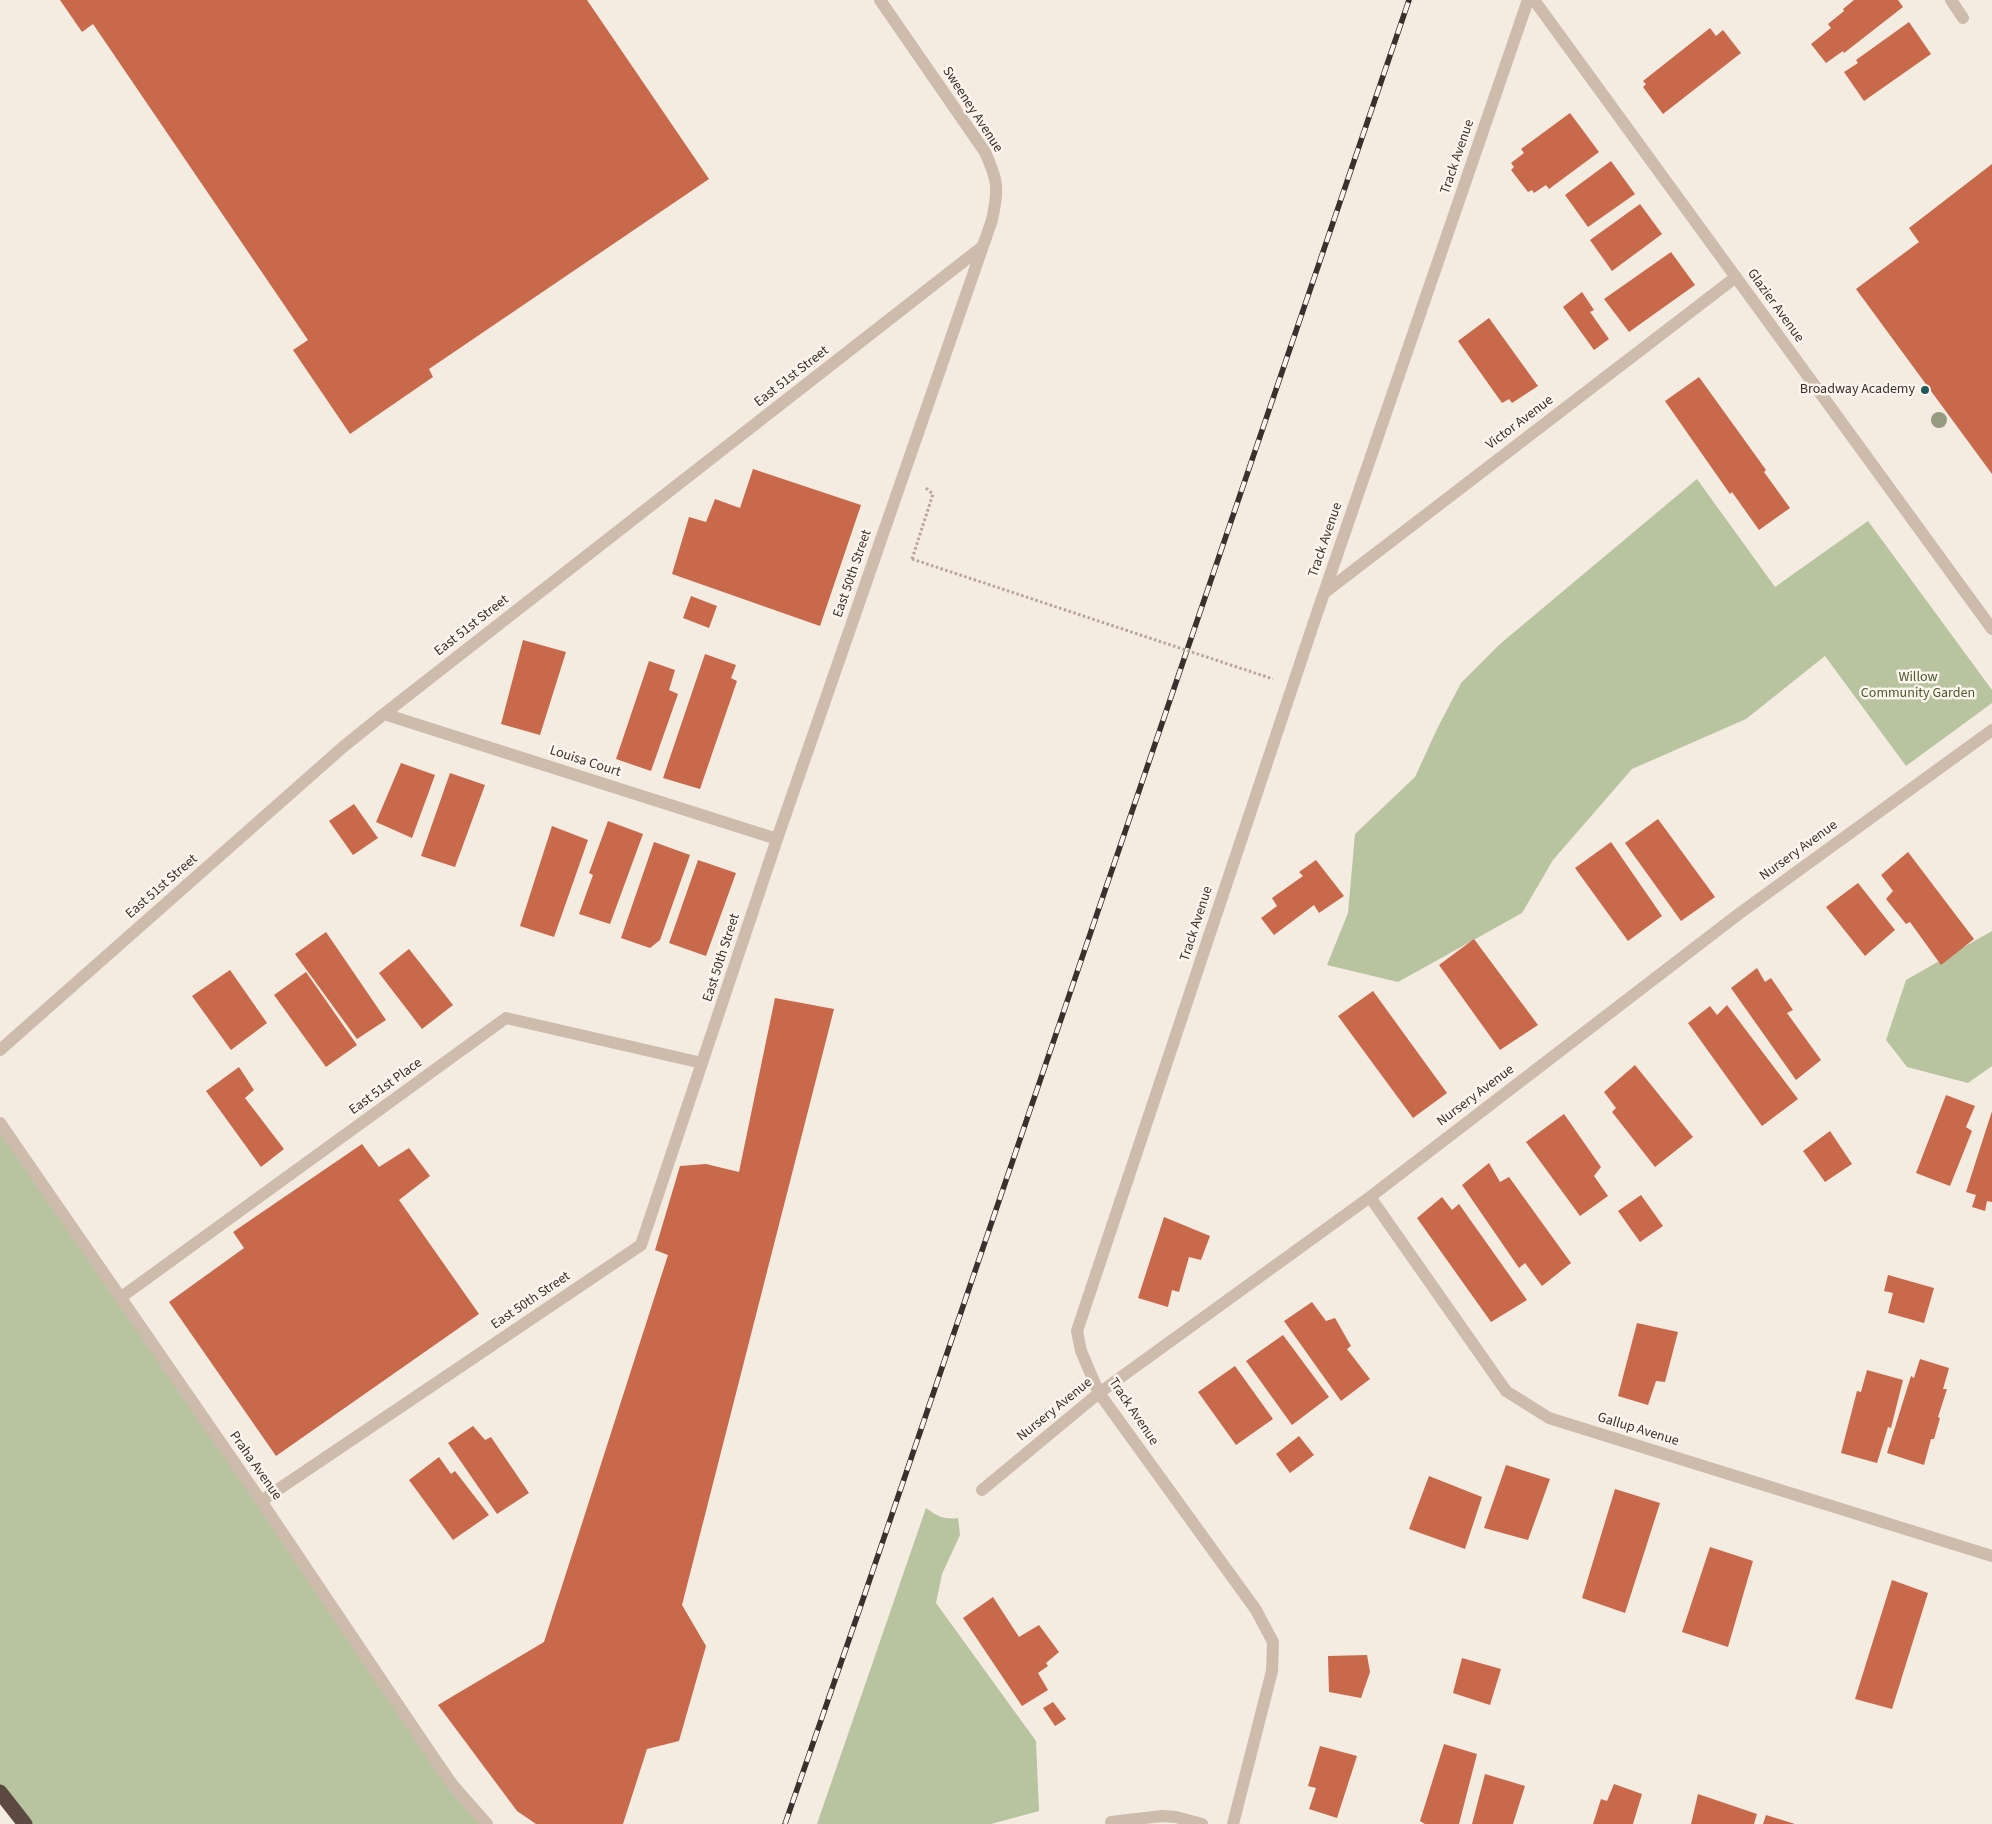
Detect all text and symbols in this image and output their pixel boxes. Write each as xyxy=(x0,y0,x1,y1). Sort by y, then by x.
street label: Sweeney Avenue xyxy=(938,64,1006,156)
street label: Track Avenue xyxy=(1437,118,1479,196)
street label: Glazier Avenue xyxy=(1743,266,1807,346)
street label: East 51st Street xyxy=(752,343,832,411)
place label: Broadway Academy xyxy=(1800,382,1915,398)
marker: Broadway Academy xyxy=(1919,384,1931,396)
street label: Victor Avenue xyxy=(1483,392,1557,454)
street label: Track Avenue xyxy=(1305,501,1347,579)
street label: East 50th Street xyxy=(830,528,876,620)
street label: East 51st Street xyxy=(432,592,512,660)
park label: Willow Community Garden xyxy=(1861,670,1975,702)
street label: Louisa Court xyxy=(547,743,623,781)
street label: Nursery Avenue xyxy=(1757,817,1841,885)
street label: East 51st Street xyxy=(123,851,201,923)
street label: Track Avenue xyxy=(1177,884,1217,964)
street label: East 50th Street xyxy=(700,912,744,1004)
street label: East 51st Place xyxy=(346,1055,426,1119)
street label: Nursery Avenue xyxy=(1434,1062,1518,1130)
street label: East 50th Street xyxy=(488,1268,574,1334)
street label: Nursery Avenue xyxy=(1014,1375,1096,1445)
street label: Track Avenue xyxy=(1104,1375,1162,1449)
street label: Gallup Avenue xyxy=(1595,1410,1681,1450)
street label: Praha Avenue xyxy=(225,1428,285,1504)

